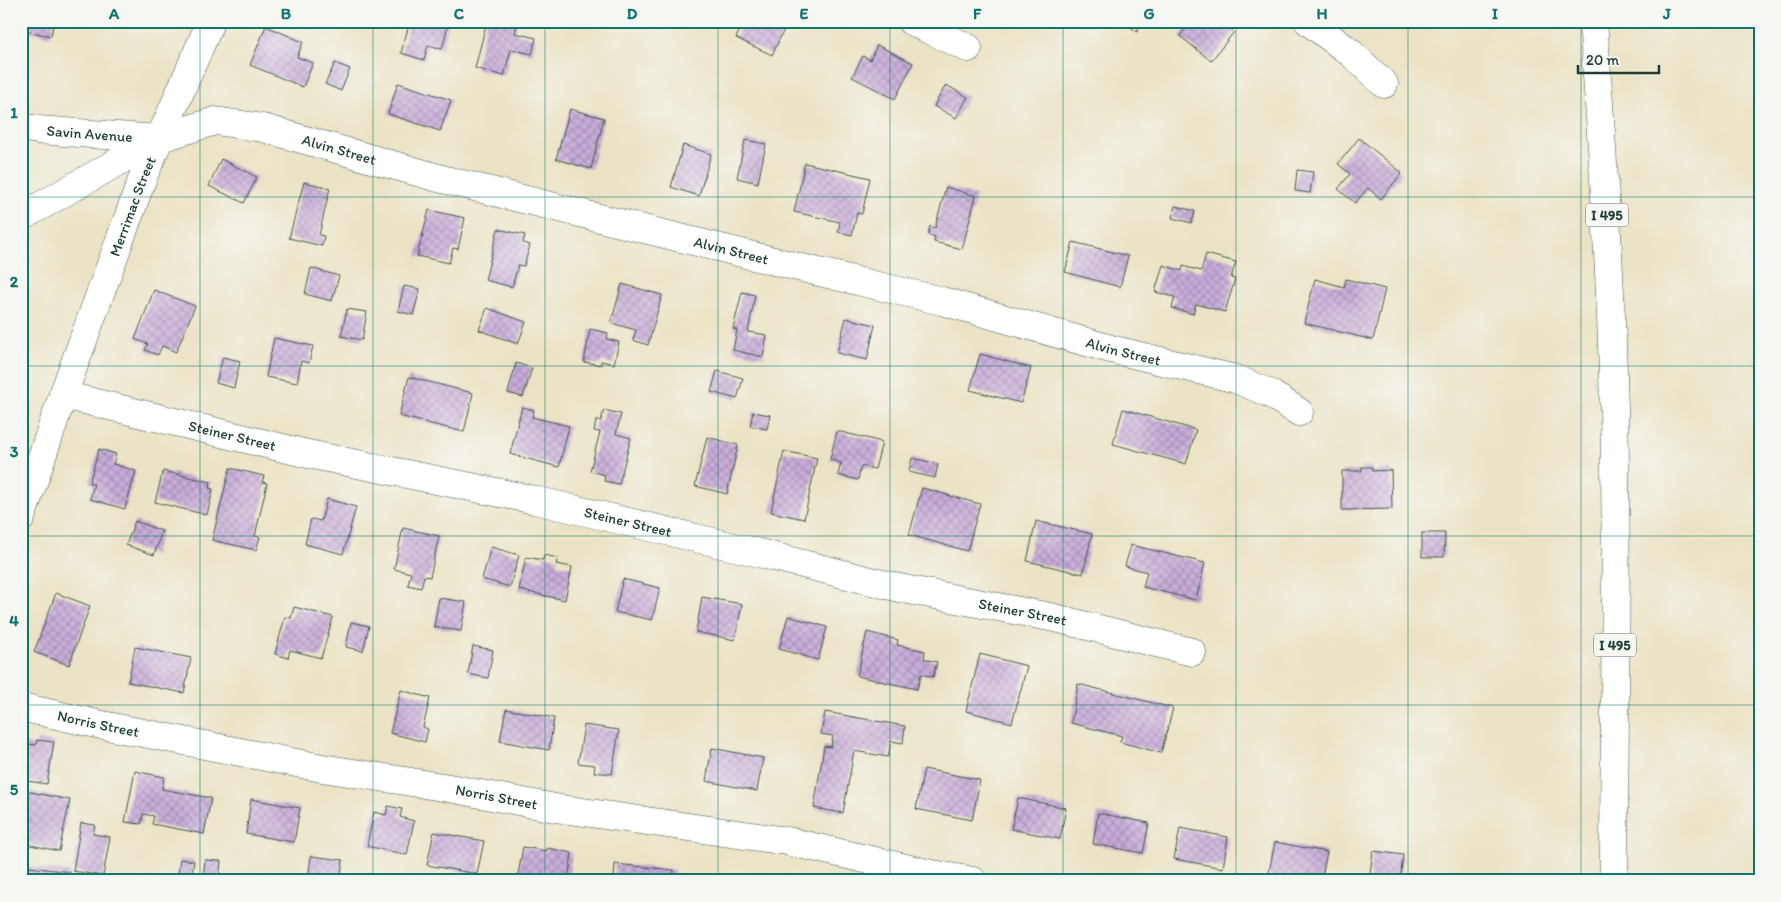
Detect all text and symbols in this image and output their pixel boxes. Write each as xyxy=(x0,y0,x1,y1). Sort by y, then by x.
text: A xyxy=(108,4,120,23)
text: B xyxy=(281,4,292,23)
text: C xyxy=(454,4,465,23)
text: D xyxy=(627,4,638,23)
text: E xyxy=(800,4,809,23)
text: F xyxy=(973,4,982,23)
text: G xyxy=(1143,4,1155,23)
text: H xyxy=(1316,4,1328,23)
text: I xyxy=(1492,4,1498,23)
text: J xyxy=(1662,4,1671,23)
scale bar xyxy=(1578,42,1660,74)
text: 20 m xyxy=(1586,51,1620,69)
text: 1 xyxy=(10,103,18,122)
street label: Savin Avenue xyxy=(46,122,133,146)
street label: Alvin Street xyxy=(300,131,379,169)
street label: Merrimac Street xyxy=(106,153,160,259)
road number: I 495 xyxy=(1586,204,1628,226)
street label: Alvin Street xyxy=(692,233,771,268)
text: 2 xyxy=(10,272,19,291)
street label: Alvin Street xyxy=(1084,333,1163,370)
street label: Steiner Street xyxy=(187,417,278,455)
text: 3 xyxy=(10,442,19,461)
street label: Steiner Street xyxy=(582,503,674,541)
street label: Steiner Street xyxy=(977,594,1069,630)
text: 4 xyxy=(9,611,19,630)
road number: I 495 xyxy=(1594,634,1636,656)
street label: Norris Street xyxy=(56,706,141,741)
text: 5 xyxy=(10,780,19,799)
street label: Norris Street xyxy=(454,780,539,814)

